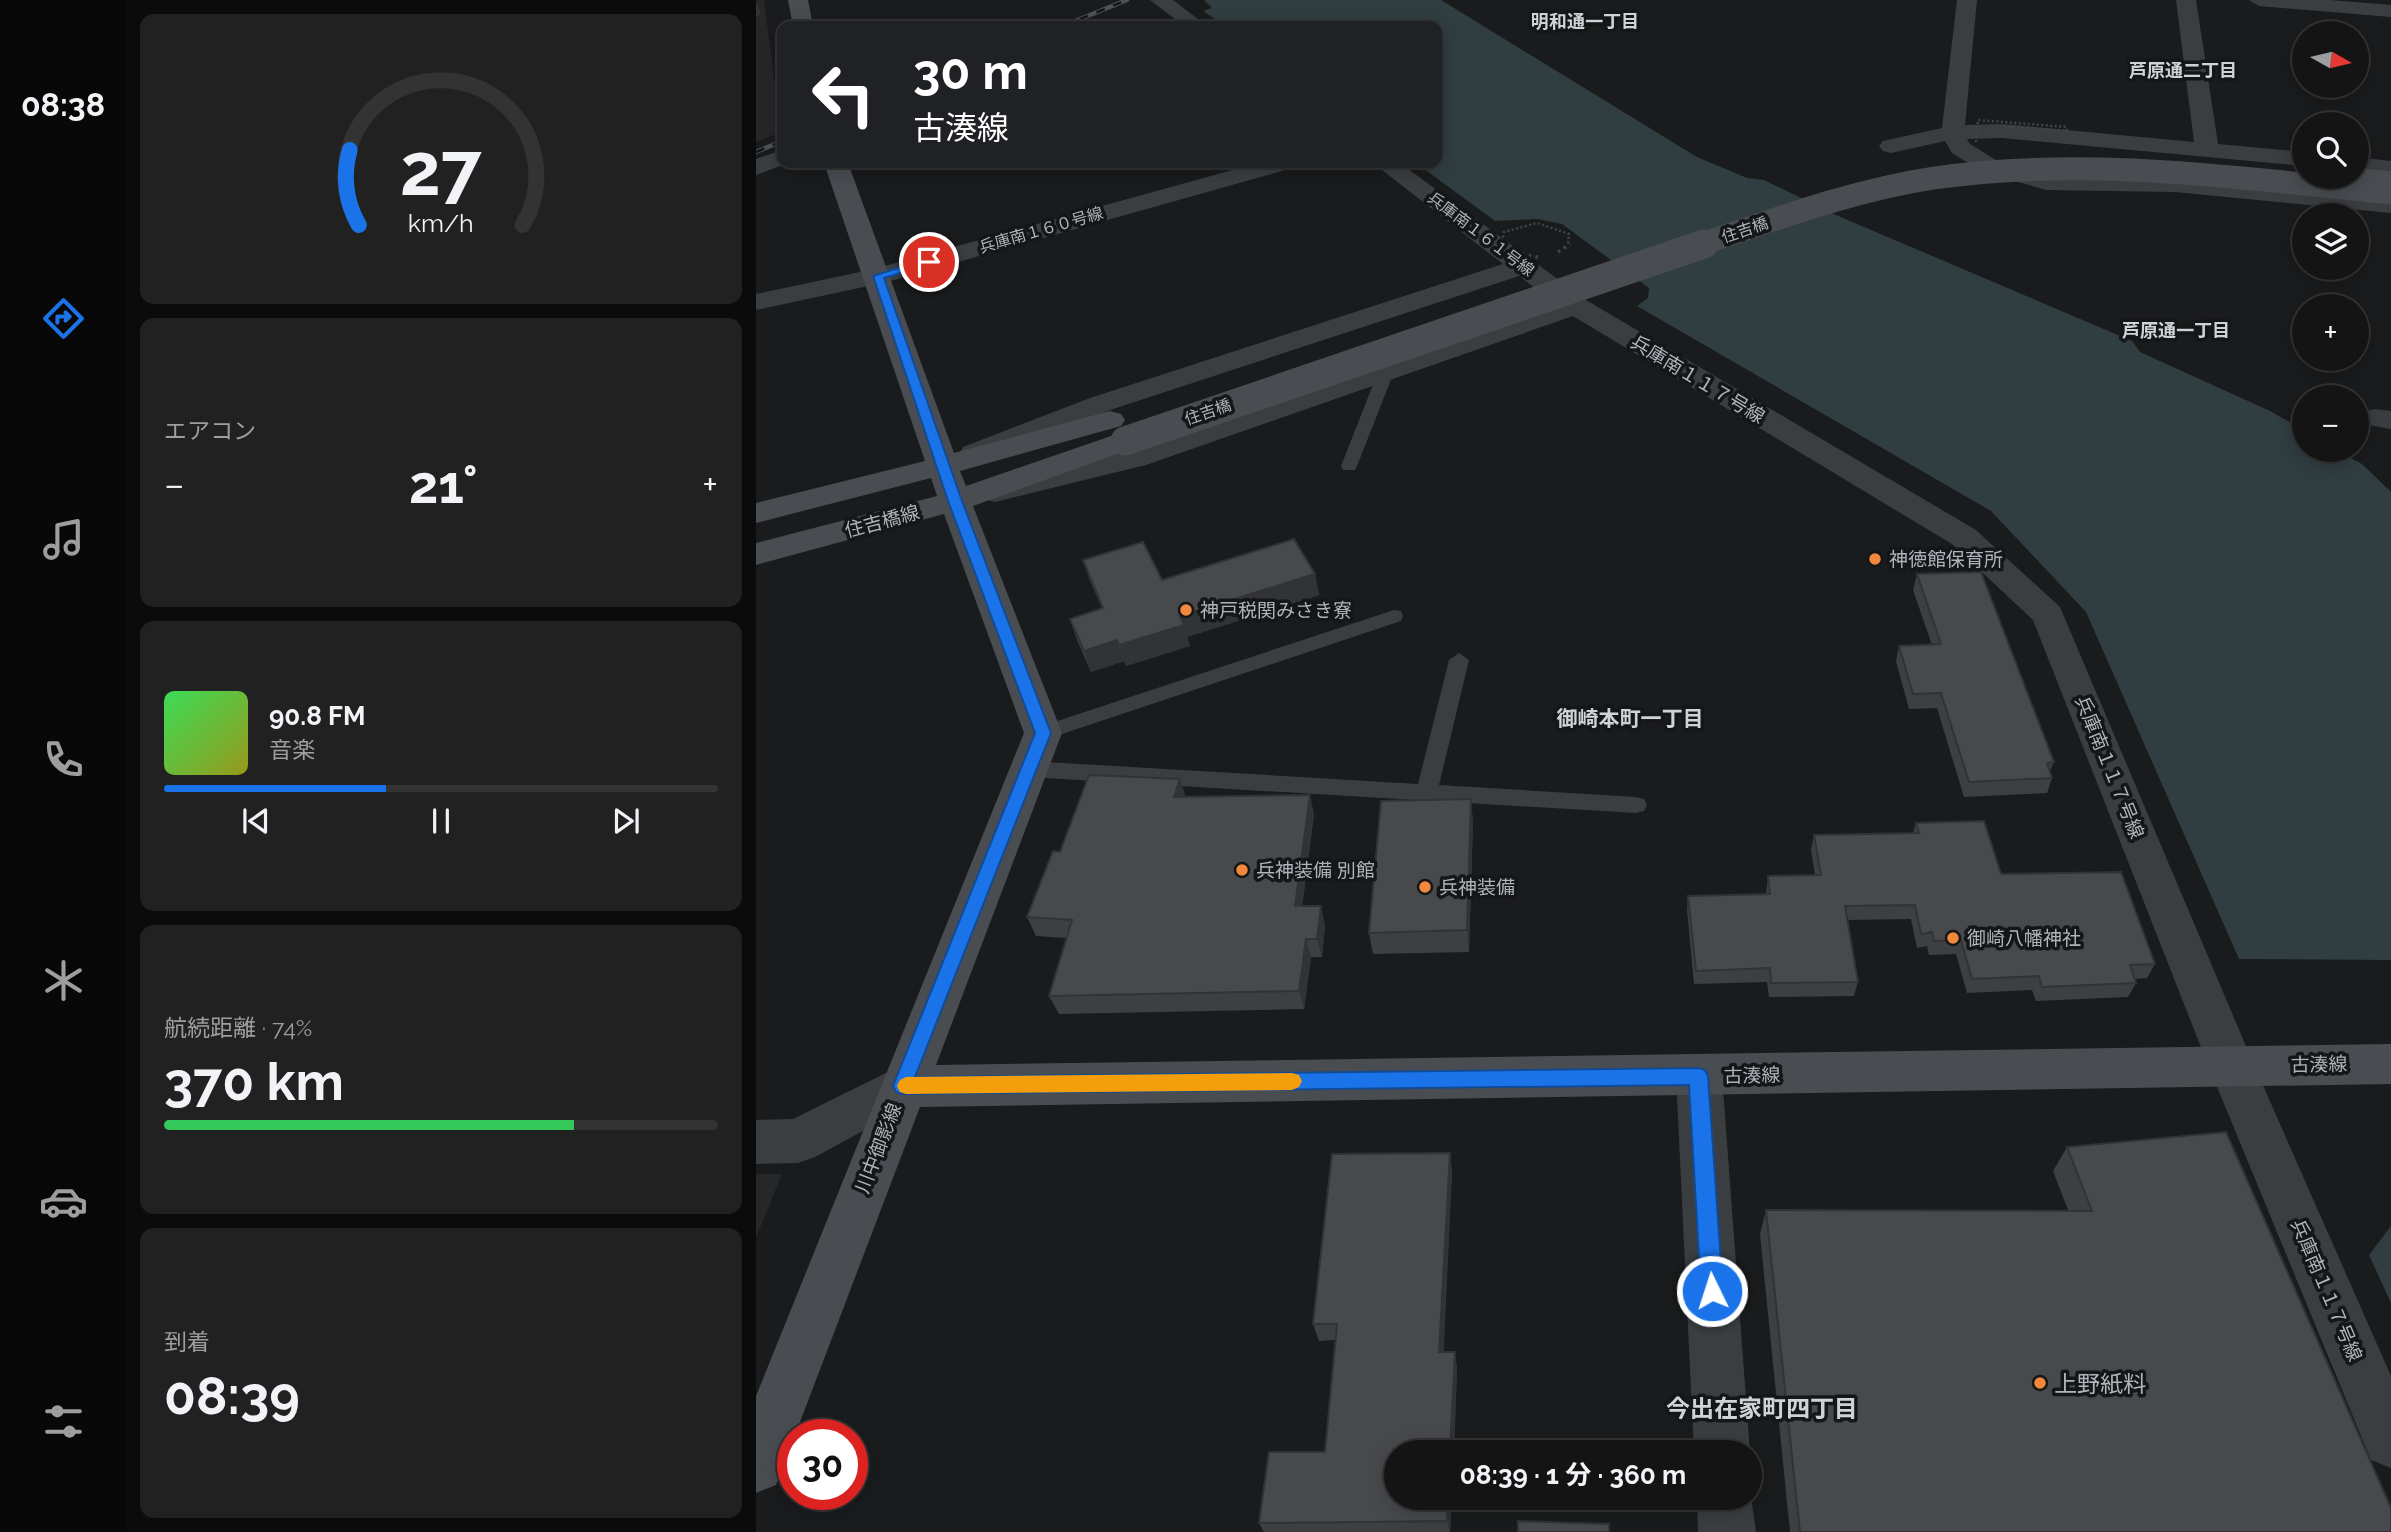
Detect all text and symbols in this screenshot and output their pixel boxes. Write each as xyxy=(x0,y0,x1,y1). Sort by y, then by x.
district label: 明和通一丁目 xyxy=(1531,11,1639,32)
north arrow xyxy=(2292,21,2370,98)
map controls xyxy=(2292,21,2369,462)
text: 30 m xyxy=(913,43,1028,100)
icon: left xyxy=(798,49,889,140)
district label: 芦原通二丁目 xyxy=(2129,60,2237,81)
text: 08:38 xyxy=(21,86,105,123)
text: 古湊線 xyxy=(913,109,1009,146)
button: search xyxy=(2292,112,2369,189)
text: 27 xyxy=(400,127,482,212)
street label: 兵庫南１６１号線 xyxy=(1424,188,1538,280)
street label: 兵庫南１６０号線 xyxy=(977,203,1105,257)
button: layers xyxy=(2292,203,2369,280)
text: km/h xyxy=(408,208,474,238)
street label: 住吉橋 xyxy=(1719,213,1771,247)
pin xyxy=(899,232,959,292)
icon: arrive xyxy=(910,243,948,281)
icon: directions xyxy=(39,294,88,343)
button: + xyxy=(2292,294,2369,371)
district label: 芦原通一丁目 xyxy=(2122,320,2230,341)
street label: 兵庫南１１７号線 xyxy=(1627,330,1769,428)
button: − xyxy=(2292,385,2369,462)
street label: 住吉橋 xyxy=(1182,395,1234,429)
text: エアコン xyxy=(164,417,256,444)
text: 21° xyxy=(409,454,478,515)
text: − xyxy=(164,462,184,507)
text: + xyxy=(702,462,718,507)
street label: 住吉橋線 xyxy=(842,501,922,541)
icon: music xyxy=(39,515,88,564)
place label: 神徳館保育所 xyxy=(1889,548,2003,570)
marker: 神徳館保育所 xyxy=(1867,551,1883,567)
place label: 神戸税関みさき寮 xyxy=(1200,599,1352,621)
marker: 神戸税関みさき寮 xyxy=(1178,602,1194,618)
street label: 兵庫南１１７号線 xyxy=(2071,692,2149,842)
text: 90.8 FM xyxy=(269,701,366,731)
district label: 御崎本町一丁目 xyxy=(1557,706,1704,731)
icon: phone xyxy=(39,735,88,784)
text: 音楽 xyxy=(269,736,315,763)
icon: previous xyxy=(237,802,275,840)
icon: pause xyxy=(422,802,460,840)
icon: next xyxy=(607,802,645,840)
place label: 兵神装備 別館 xyxy=(1256,859,1375,881)
marker: 兵神装備 別館 xyxy=(1234,862,1250,878)
place label: 兵神装備 xyxy=(1439,876,1515,898)
marker: 兵神装備 xyxy=(1417,879,1433,895)
place label: 御崎八幡神社 xyxy=(1967,927,2081,949)
marker: 御崎八幡神社 xyxy=(1945,930,1961,946)
icon: climate xyxy=(39,956,88,1005)
text: 航続距離 · 74% xyxy=(164,1014,312,1041)
text: 370 km xyxy=(164,1051,344,1112)
street label: 古湊線 xyxy=(2290,1053,2348,1075)
street label: 古湊線 xyxy=(1723,1064,1781,1086)
street label: 川中御影線 xyxy=(851,1100,905,1196)
icon: car xyxy=(39,1177,88,1226)
street label: 兵庫南１１７号線 xyxy=(2287,1216,2367,1364)
position arrow xyxy=(1675,1254,1749,1328)
text: 到着 xyxy=(164,1328,210,1355)
text: 08:39 xyxy=(164,1365,300,1426)
place label: 上野紙料 xyxy=(2054,1370,2146,1397)
marker: 上野紙料 xyxy=(2032,1375,2048,1391)
district label: 今出在家町四丁目 xyxy=(1666,1394,1858,1423)
icon: filters xyxy=(39,1397,88,1446)
speed limit sign: 30 xyxy=(777,1419,868,1510)
text: 08:39 · 1 分 · 360 m xyxy=(1460,1460,1686,1490)

